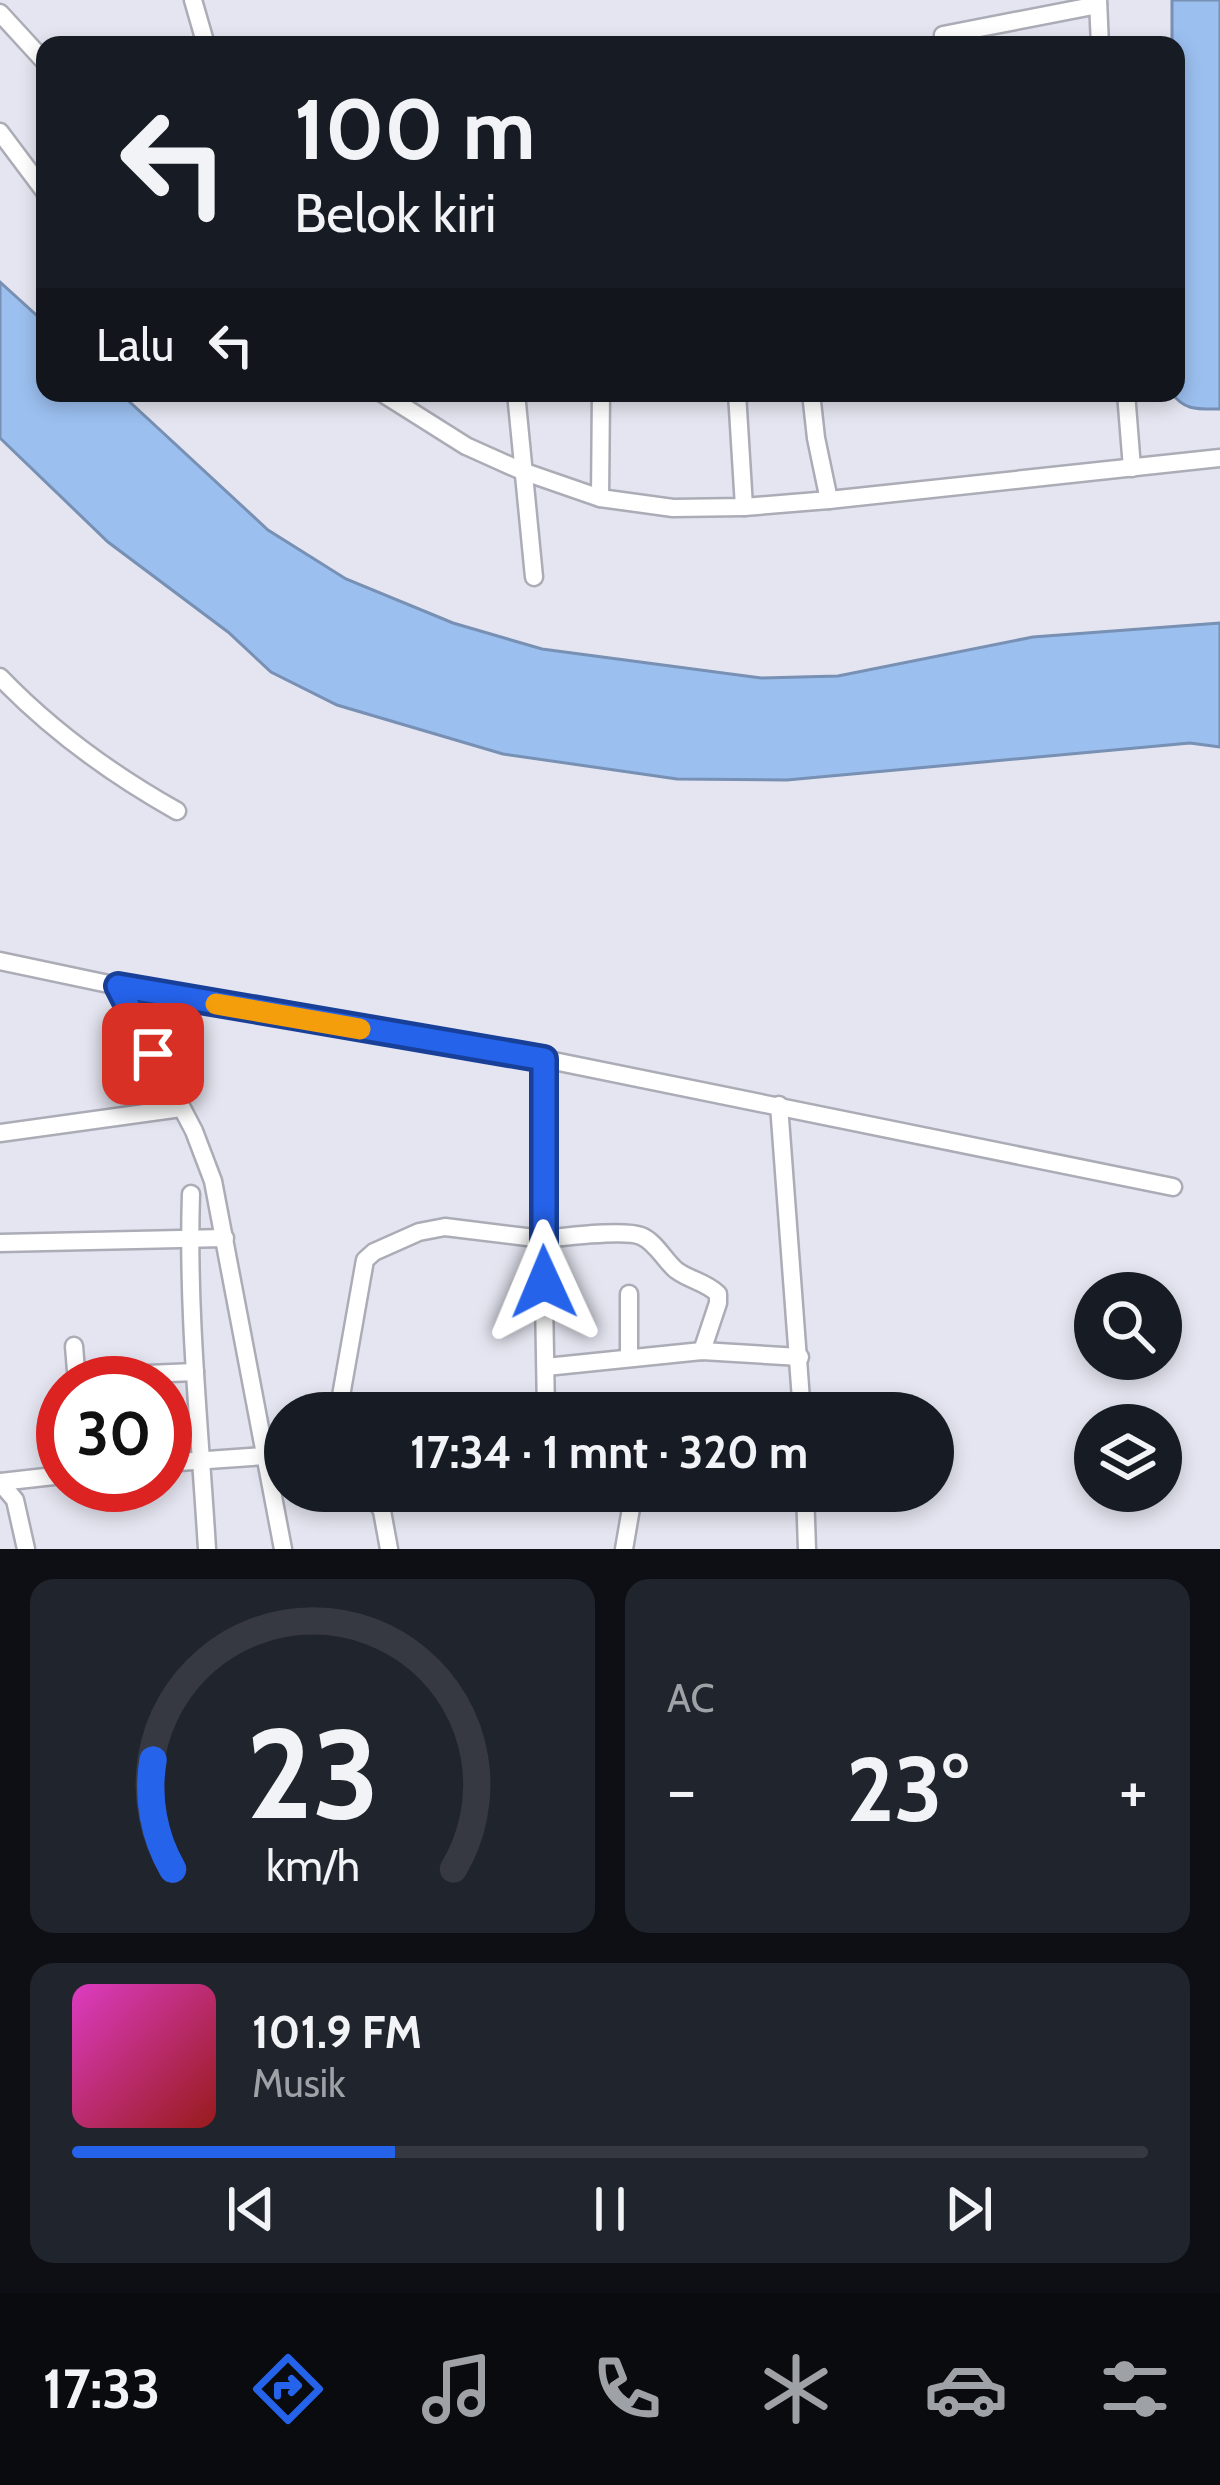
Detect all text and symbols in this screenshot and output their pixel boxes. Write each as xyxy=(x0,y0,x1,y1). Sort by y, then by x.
text: 100 m xyxy=(294,78,536,180)
icon: left xyxy=(96,84,252,240)
text: Belok kiri xyxy=(294,180,497,246)
icon: left xyxy=(198,312,264,378)
text: Lalu xyxy=(96,318,174,372)
pin xyxy=(102,1003,204,1105)
icon: arrive xyxy=(120,1021,186,1087)
position arrow xyxy=(481,1219,607,1345)
map controls xyxy=(1074,1272,1182,1512)
button: search xyxy=(1074,1272,1182,1380)
speed limit sign: 30 xyxy=(36,1356,192,1512)
button: layers xyxy=(1074,1404,1182,1512)
text: 17:34 · 1 mnt · 320 m xyxy=(410,1425,808,1479)
text: AC xyxy=(667,1674,715,1722)
text: 23 xyxy=(246,1698,379,1849)
text: 23° xyxy=(846,1734,969,1844)
text: − xyxy=(667,1749,696,1830)
text: + xyxy=(1119,1749,1148,1830)
text: km/h xyxy=(266,1840,359,1892)
text: 101.9 FM xyxy=(252,2005,422,2059)
text: Musik xyxy=(252,2059,346,2107)
icon: previous xyxy=(218,2176,284,2242)
icon: pause xyxy=(577,2176,643,2242)
icon: next xyxy=(936,2176,1002,2242)
icon: directions xyxy=(246,2347,330,2431)
icon: music xyxy=(415,2347,499,2431)
icon: phone xyxy=(585,2347,669,2431)
icon: climate xyxy=(754,2347,838,2431)
icon: car xyxy=(924,2347,1008,2431)
icon: filters xyxy=(1093,2347,1177,2431)
text: 17:33 xyxy=(43,2356,160,2422)

